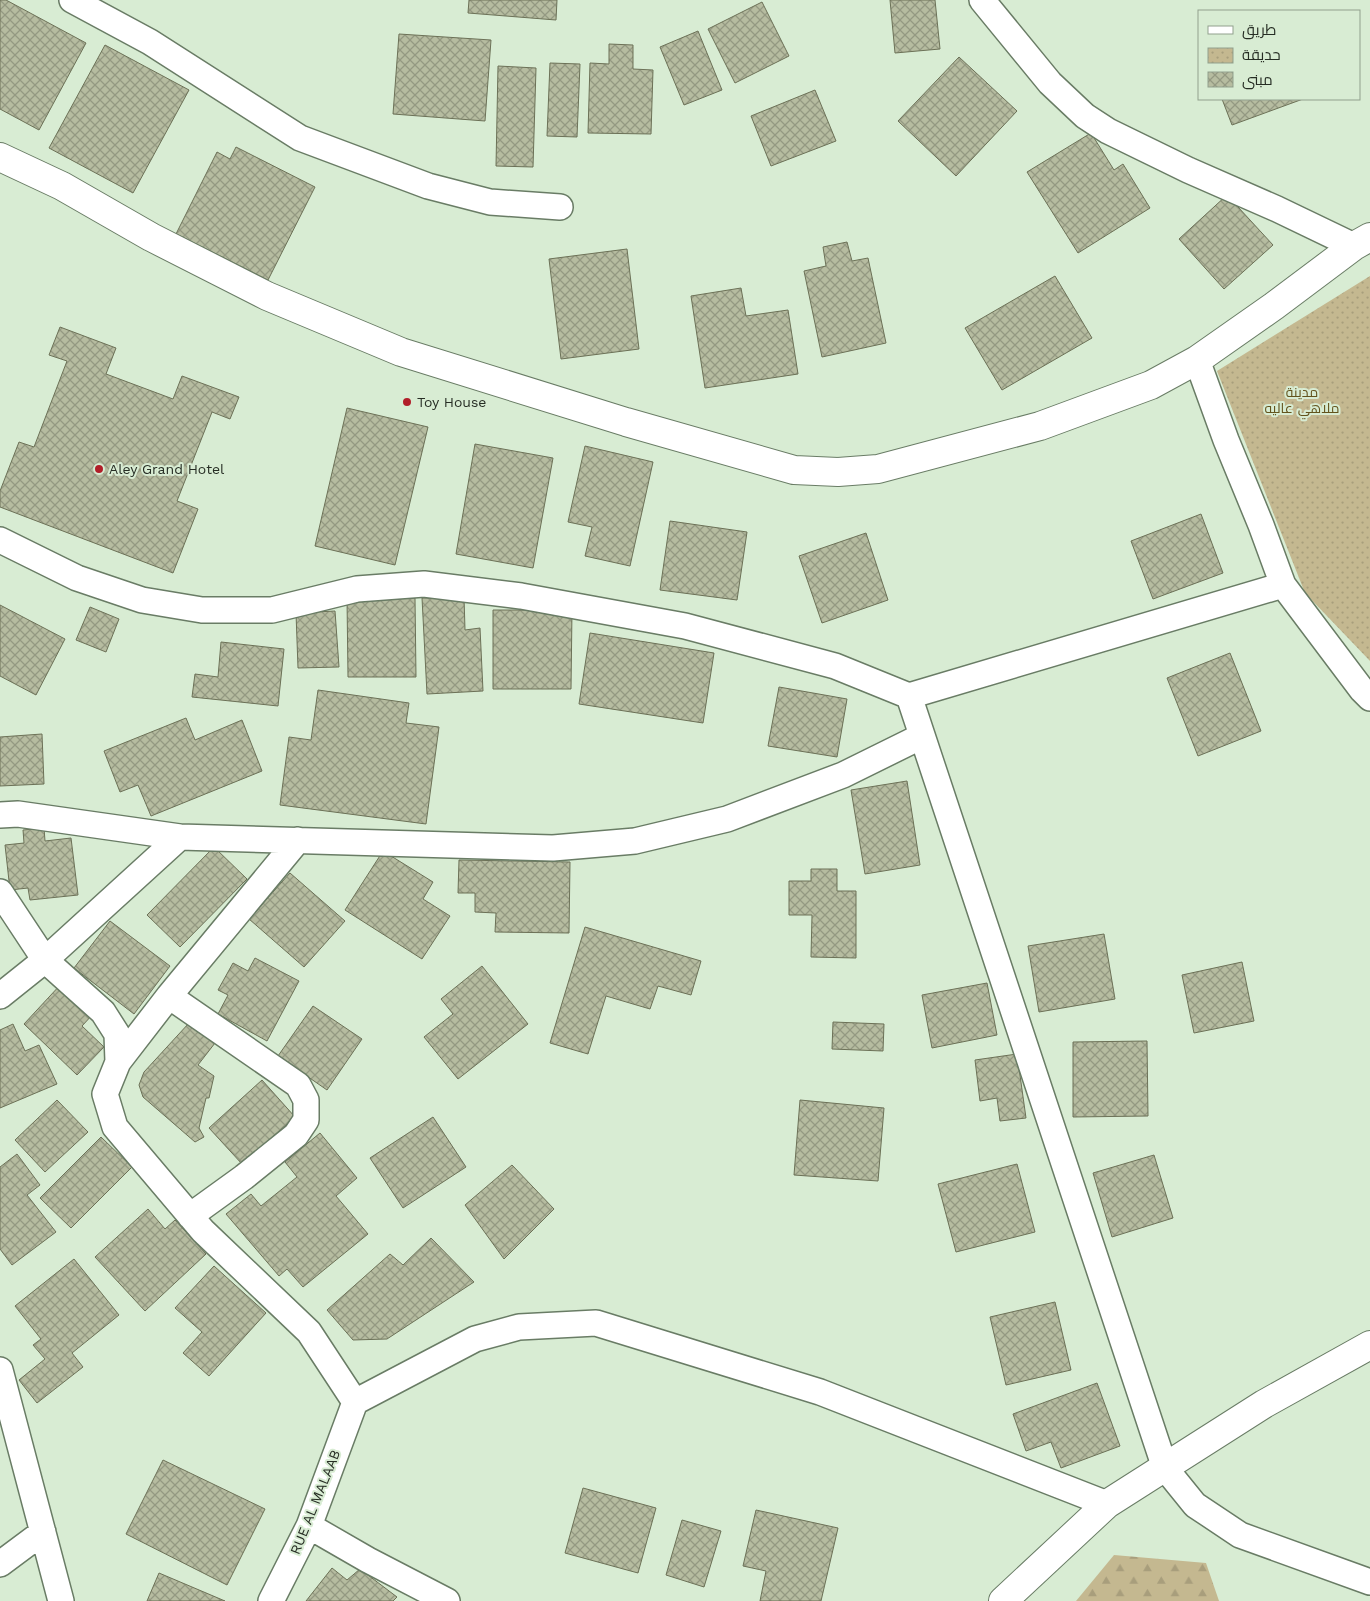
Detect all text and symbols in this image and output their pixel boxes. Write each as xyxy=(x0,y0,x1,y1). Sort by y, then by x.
legend xyxy=(1198,10,1360,100)
text: طريق xyxy=(1242,21,1276,40)
text: حديقة xyxy=(1242,46,1281,64)
text: مبنى xyxy=(1242,71,1273,90)
park label: مدينة ملاهي عاليه xyxy=(1264,384,1340,420)
place label: Toy House xyxy=(417,394,486,410)
marker: Toy House xyxy=(401,396,413,408)
place label: Aley Grand Hotel xyxy=(109,461,225,477)
marker: Aley Grand Hotel xyxy=(93,463,105,475)
street label: RUE AL MALAAB xyxy=(287,1447,343,1557)

